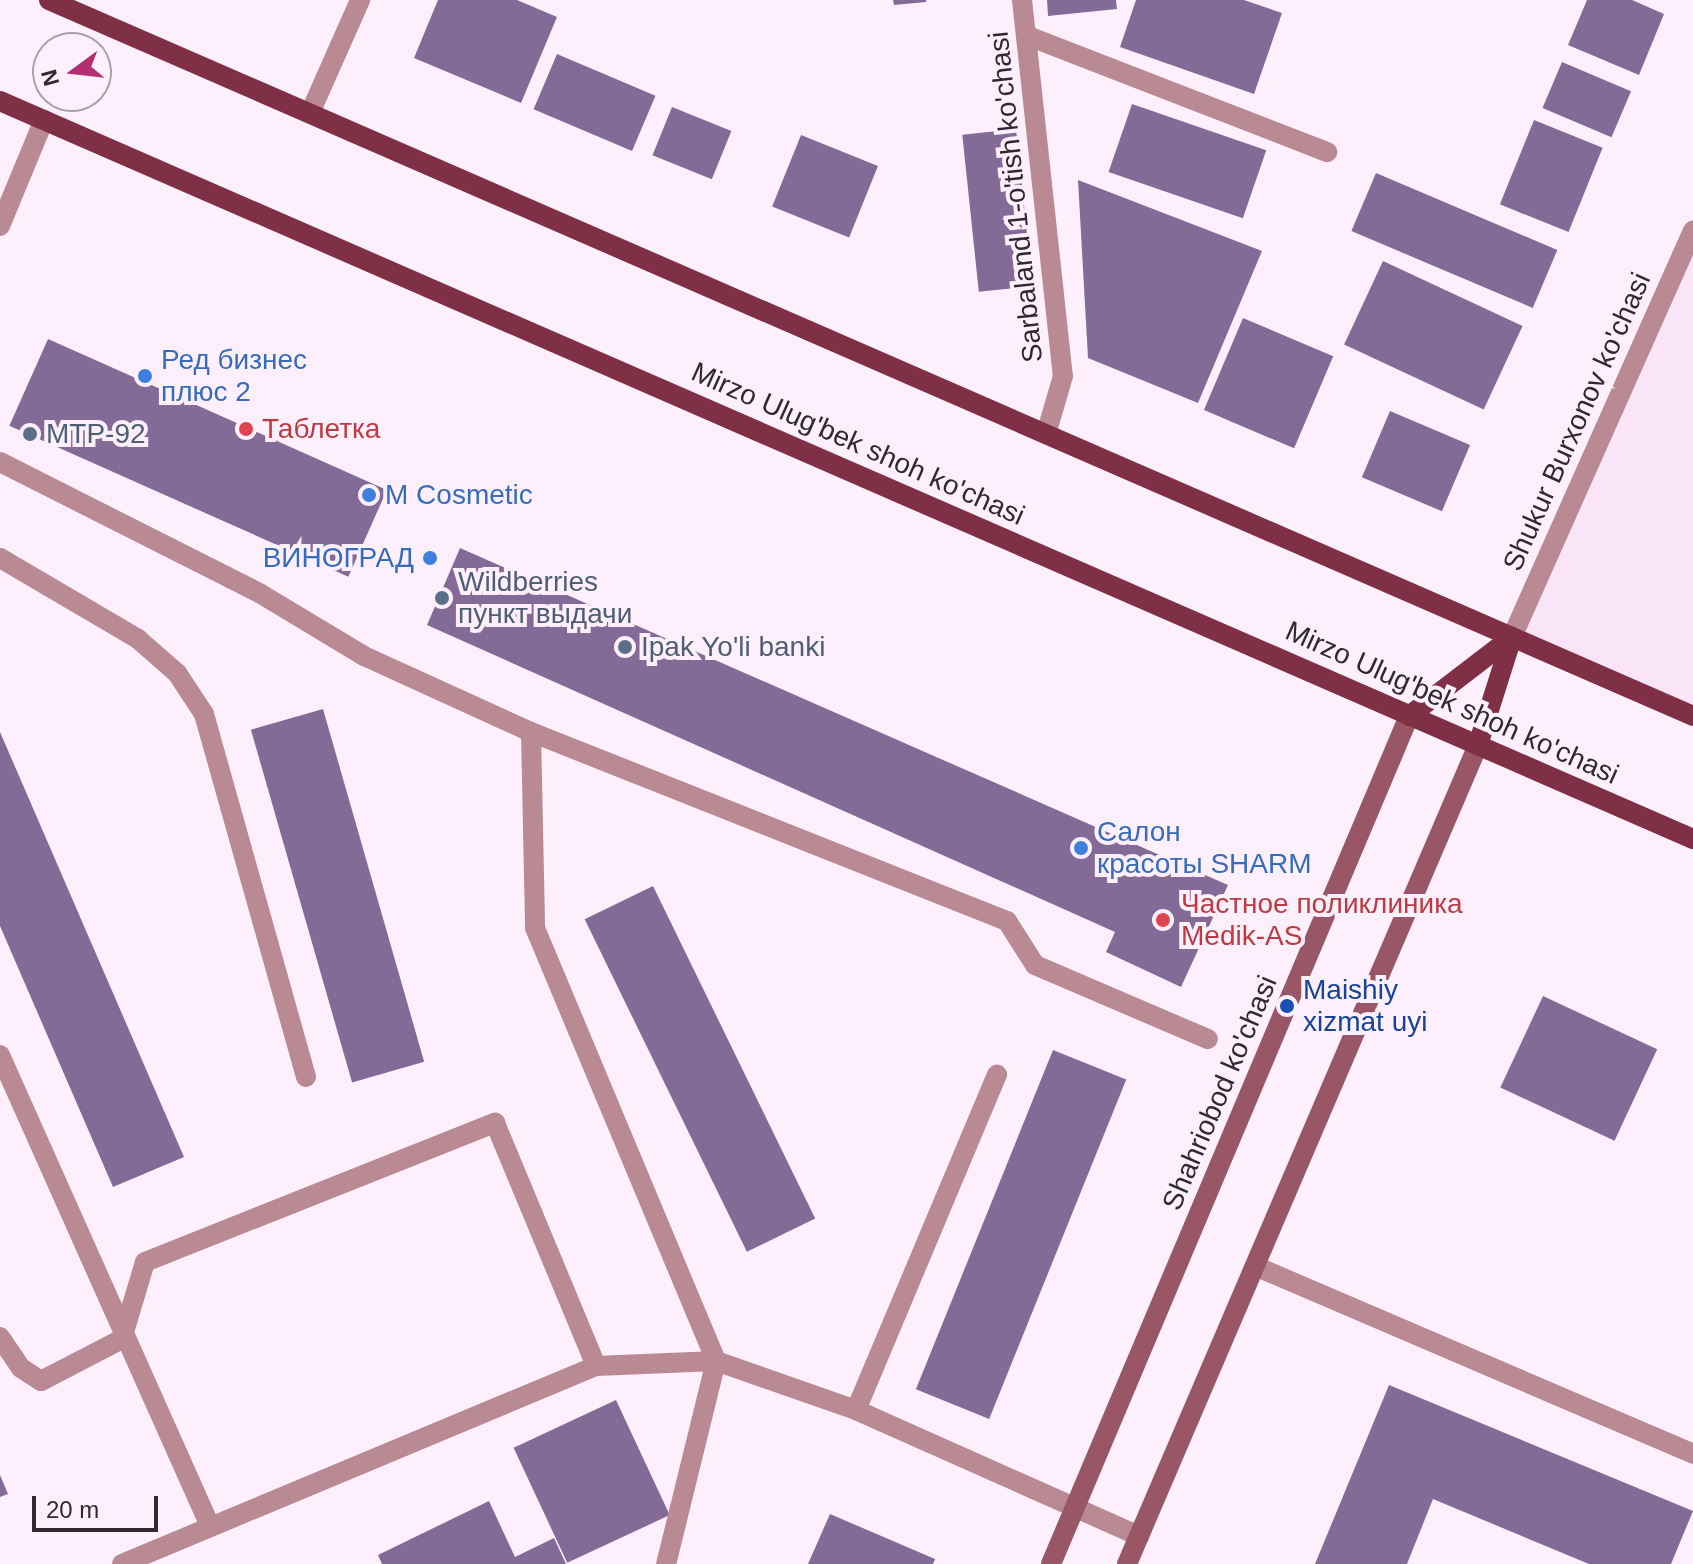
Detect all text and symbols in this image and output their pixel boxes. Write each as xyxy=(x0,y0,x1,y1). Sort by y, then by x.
street label: Sarbaland 1-o'tish ko'chasi xyxy=(982,30,1050,364)
north arrow xyxy=(32,32,112,112)
text: N xyxy=(36,67,64,89)
street label: Shukur Burxonov ko'chasi xyxy=(1496,268,1658,576)
place label: Ред бизнес плюс 2 xyxy=(161,343,307,409)
street label: Mirzo Ulug'bek shoh ko'chasi xyxy=(686,355,1030,533)
marker: Ред бизнес плюс 2 xyxy=(136,367,154,385)
place label: Таблетка xyxy=(262,412,380,446)
place label: MTP-92 xyxy=(46,417,146,451)
marker: Таблетка xyxy=(237,420,255,438)
marker: MTP-92 xyxy=(21,425,39,443)
place label: M Cosmetic xyxy=(385,478,533,512)
marker: M Cosmetic xyxy=(360,486,378,504)
place label: ВИНОГРАД xyxy=(263,541,414,575)
marker: ВИНОГРАД xyxy=(421,549,439,567)
place label: Wildberries пункт выдачи xyxy=(458,565,632,631)
marker: Wildberries пункт выдачи xyxy=(433,589,451,607)
street label: Mirzo Ulug'bek shoh ko'chasi xyxy=(1280,614,1624,792)
place label: Ipak Yo'li banki xyxy=(641,630,826,664)
marker: Ipak Yo'li banki xyxy=(616,638,634,656)
place label: Салон красоты SHARM xyxy=(1097,815,1312,881)
marker: Салон красоты SHARM xyxy=(1072,839,1090,857)
place label: Частное поликлиника Medik-AS xyxy=(1181,887,1463,953)
marker: Частное поликлиника Medik-AS xyxy=(1152,909,1174,931)
street label: Shahriobod ko'chasi xyxy=(1155,971,1285,1215)
place label: Maishiy xizmat uyi xyxy=(1303,973,1427,1039)
marker: Maishiy xizmat uyi xyxy=(1278,997,1296,1015)
scale bar xyxy=(36,1480,162,1530)
text: 20 m xyxy=(46,1496,99,1523)

